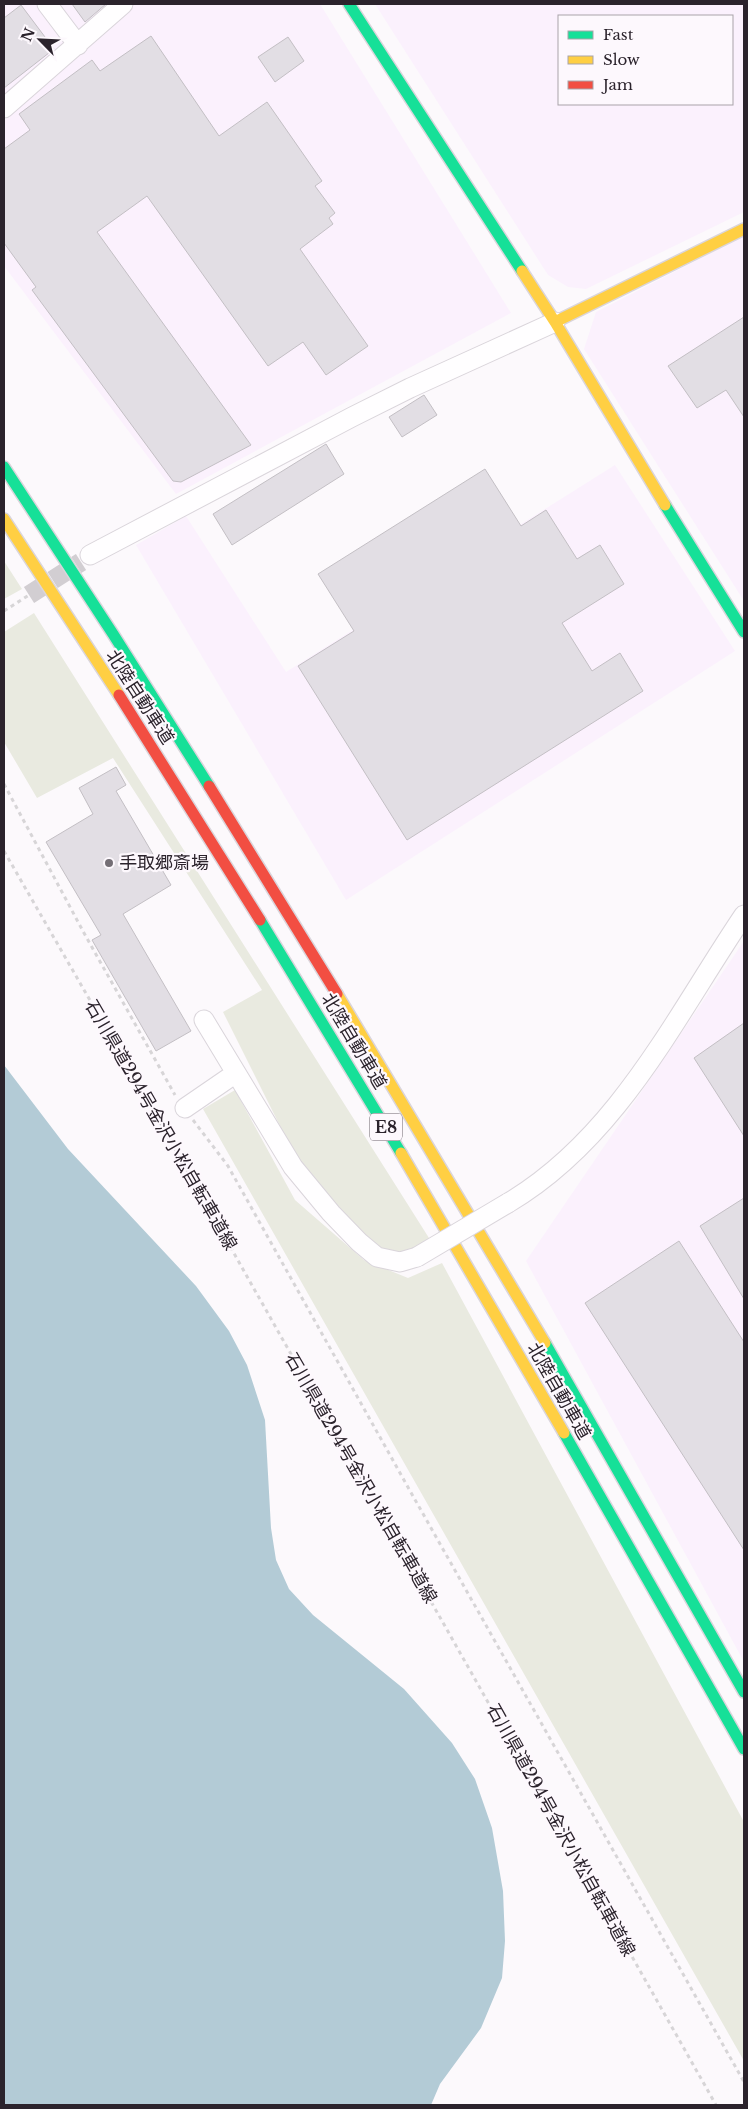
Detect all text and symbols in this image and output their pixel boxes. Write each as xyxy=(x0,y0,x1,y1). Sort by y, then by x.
north arrow xyxy=(15,15,65,65)
legend xyxy=(558,15,733,105)
text: N xyxy=(17,25,39,44)
text: Fast xyxy=(603,25,634,44)
text: Slow xyxy=(603,50,640,69)
text: Jam xyxy=(601,75,633,94)
street label: 北陸自動車道 xyxy=(101,646,179,748)
place label: 手取郷斎場 xyxy=(119,852,209,874)
marker: 手取郷斎場 xyxy=(103,857,115,869)
street label: 北陸自動車道 xyxy=(317,989,391,1093)
street label: 石川県道294号金沢小松自転車道線 xyxy=(80,996,242,1254)
road number: E8 xyxy=(370,1114,402,1140)
street label: 北陸自動車道 xyxy=(522,1339,596,1443)
street label: 石川県道294号金沢小松自転車道線 xyxy=(280,1349,442,1607)
street label: 石川県道294号金沢小松自転車道線 xyxy=(482,1700,640,1960)

